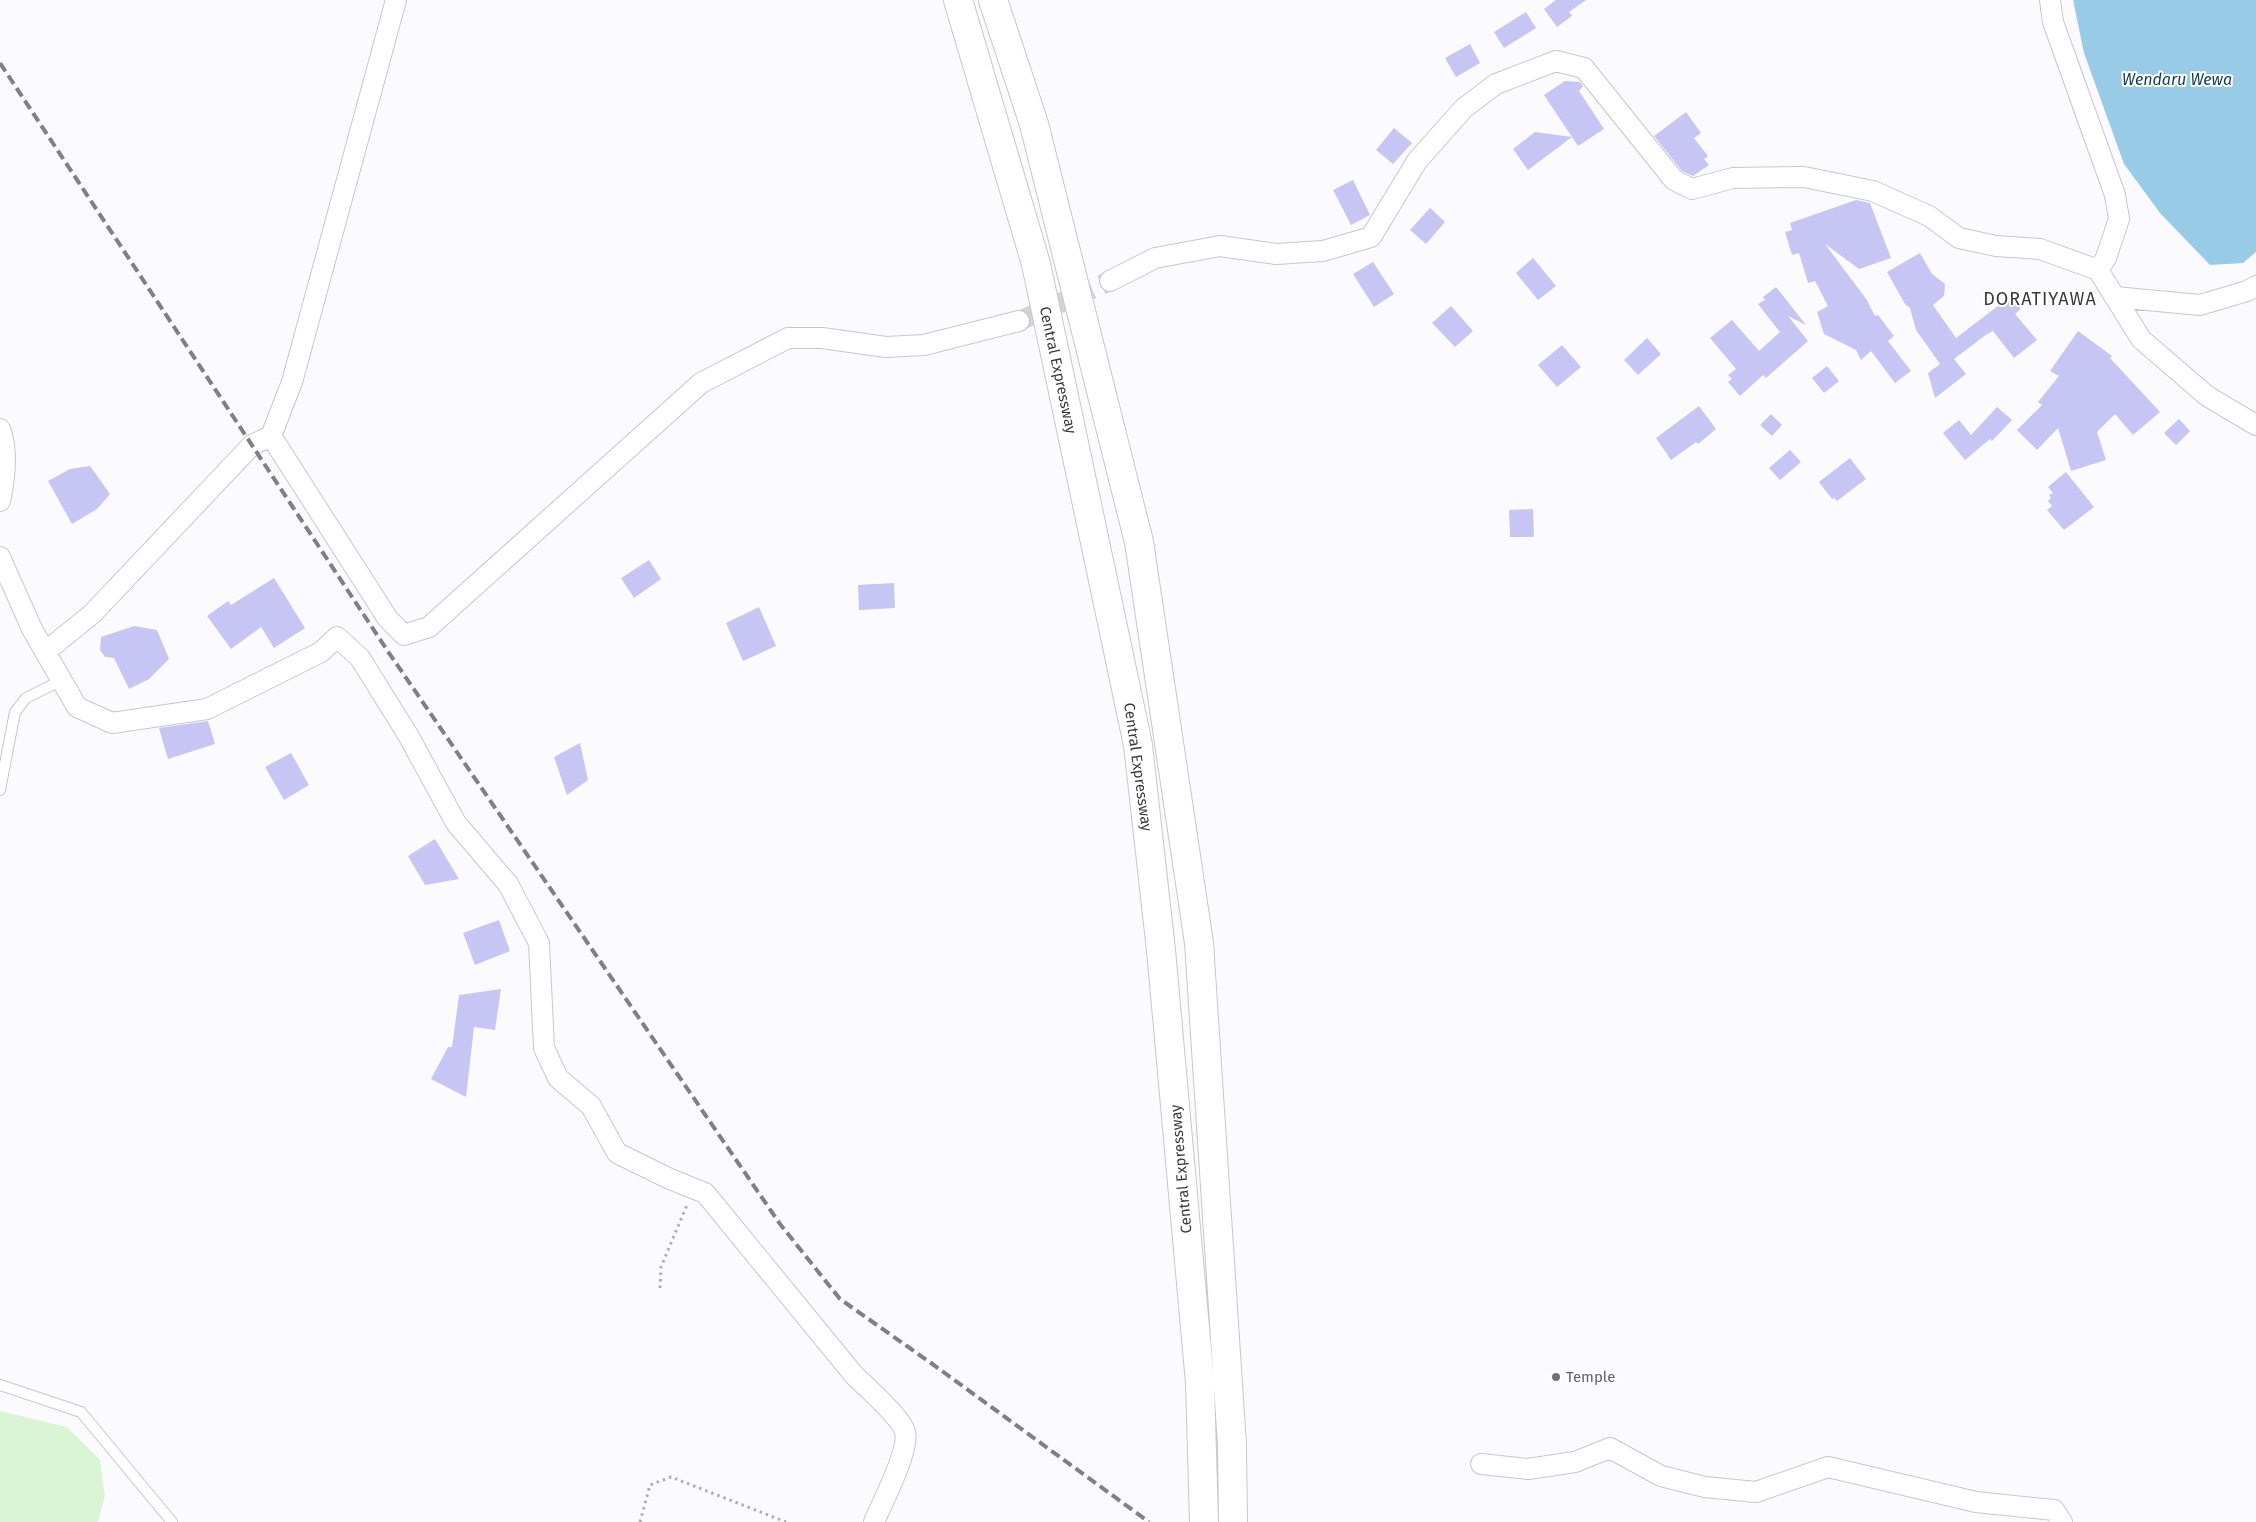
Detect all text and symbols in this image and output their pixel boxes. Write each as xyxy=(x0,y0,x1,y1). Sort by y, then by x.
water label: Wendaru Wewa xyxy=(2122,70,2232,89)
district label: DORATIYAWA xyxy=(1983,288,2097,310)
street label: Central Expressway xyxy=(1036,305,1080,436)
street label: Central Expressway xyxy=(1120,702,1156,833)
street label: Central Expressway xyxy=(1166,1103,1196,1234)
place label: Temple xyxy=(1566,1368,1615,1386)
marker: Temple xyxy=(1550,1371,1562,1383)

